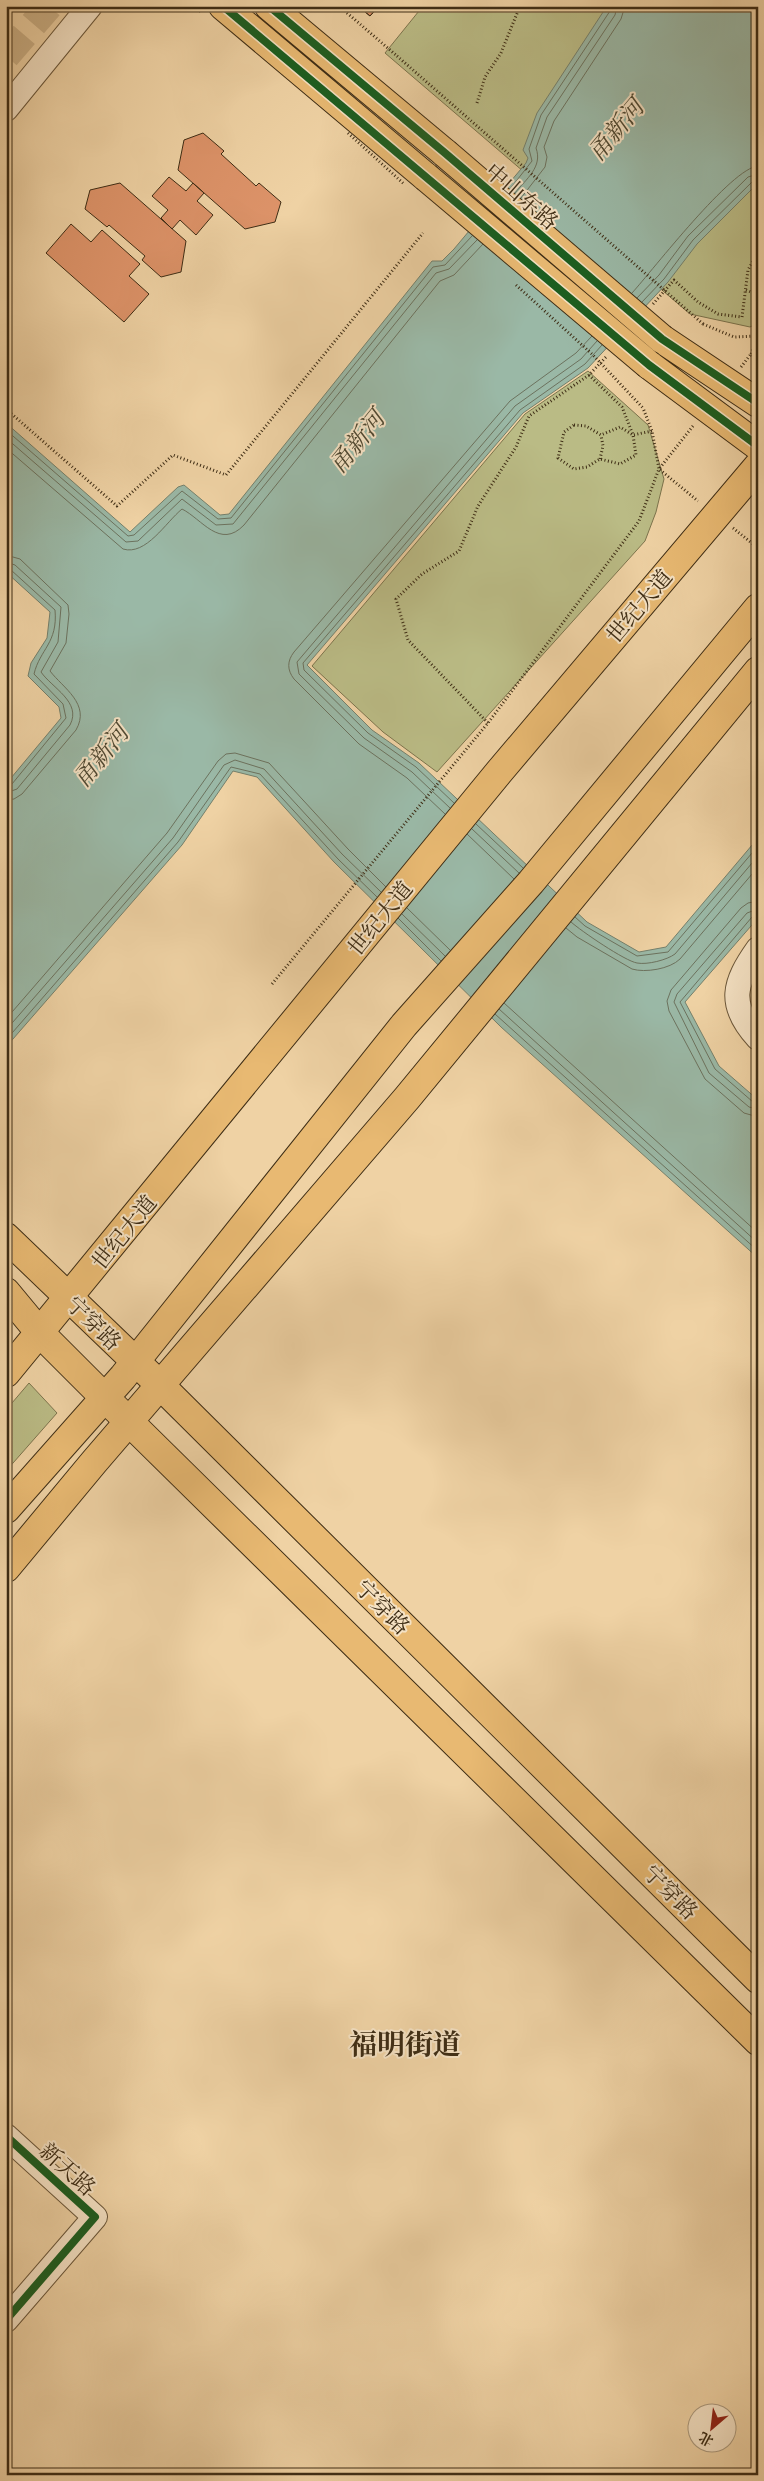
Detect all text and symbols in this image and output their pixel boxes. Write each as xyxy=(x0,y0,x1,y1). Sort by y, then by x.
water label: 甬新河 xyxy=(581,89,653,167)
street label: 中山东路 xyxy=(479,157,564,236)
water label: 甬新河 xyxy=(322,401,394,479)
street label: 世纪大道 xyxy=(600,563,679,649)
water label: 甬新河 xyxy=(66,715,138,793)
street label: 世纪大道 xyxy=(341,875,419,962)
street label: 世纪大道 xyxy=(85,1189,163,1276)
street label: 宁穿路 xyxy=(60,1290,127,1357)
street label: 宁穿路 xyxy=(349,1574,416,1641)
street label: 宁穿路 xyxy=(637,1859,704,1926)
district label: 福明街道 xyxy=(349,2026,461,2062)
street label: 新天路 xyxy=(33,2137,102,2202)
north arrow xyxy=(686,2404,736,2454)
text: 北 xyxy=(695,2428,716,2451)

